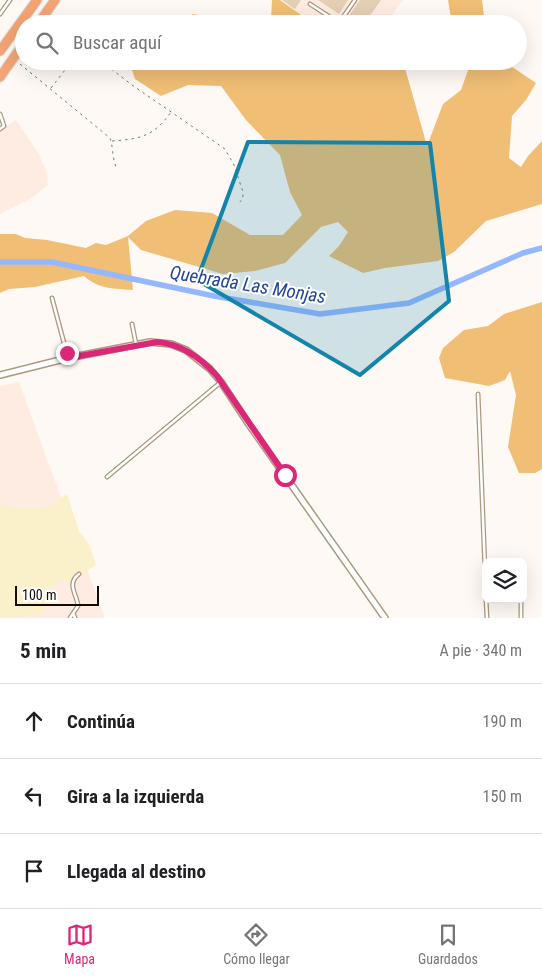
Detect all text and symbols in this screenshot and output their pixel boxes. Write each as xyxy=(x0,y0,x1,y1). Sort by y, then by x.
search box xyxy=(15,15,527,70)
icon: search xyxy=(33,29,61,57)
text: Buscar aquí xyxy=(73,31,162,54)
water label: Quebrada Las Monjas xyxy=(168,261,328,308)
route end xyxy=(56,342,79,365)
route start xyxy=(274,464,297,487)
map controls xyxy=(482,558,527,603)
button: layers xyxy=(482,558,527,603)
scale bar xyxy=(15,583,99,606)
text: 100 m xyxy=(22,587,57,603)
text: 5 min xyxy=(20,639,67,663)
text: A pie · 340 m xyxy=(439,641,522,660)
icon: ahead xyxy=(20,707,48,735)
text: Continúa xyxy=(67,710,135,733)
text: 190 m xyxy=(483,712,522,731)
icon: left xyxy=(20,782,48,810)
text: Gira a la izquierda xyxy=(67,785,204,808)
text: 150 m xyxy=(483,787,522,806)
icon: arrive xyxy=(20,857,48,885)
text: Llegada al destino xyxy=(67,860,206,883)
tab: Mapa xyxy=(64,921,95,967)
tab: Cómo llegar xyxy=(223,921,290,967)
tab: Guardados xyxy=(418,921,478,967)

